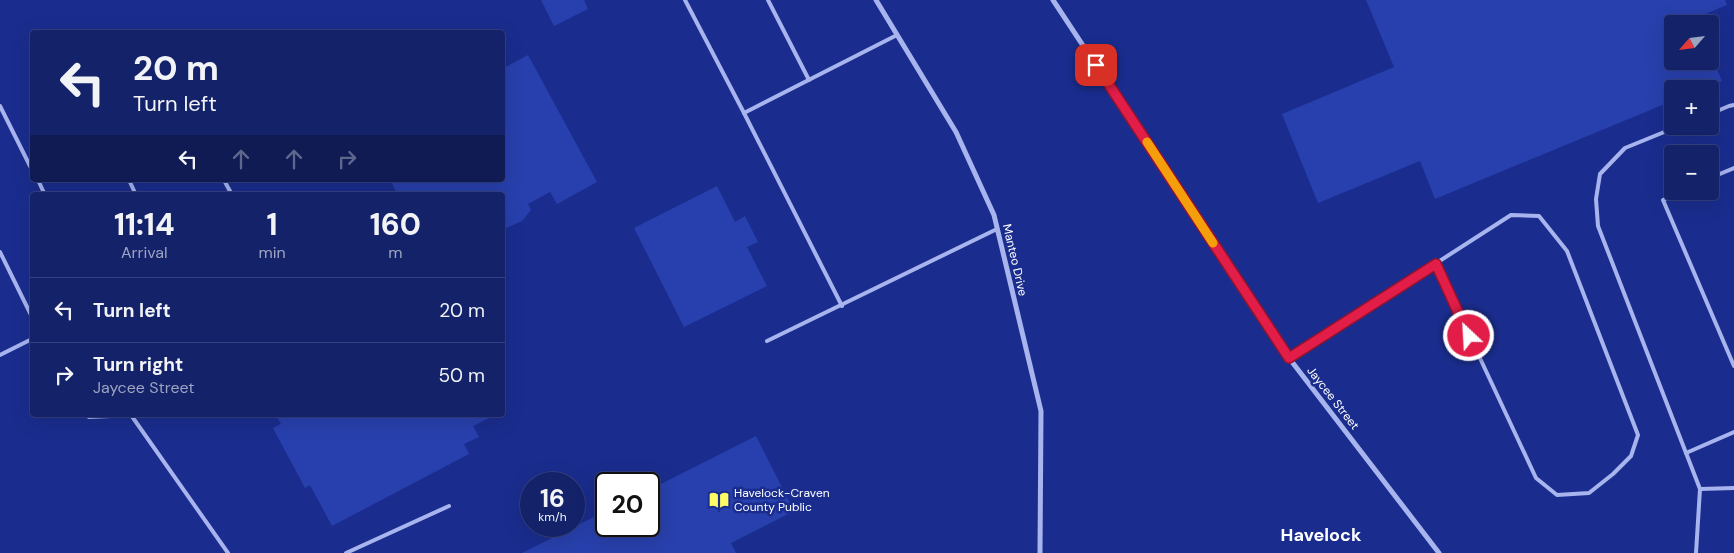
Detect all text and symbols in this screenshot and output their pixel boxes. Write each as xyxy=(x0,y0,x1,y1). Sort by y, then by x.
north arrow xyxy=(1664,15,1719,70)
map controls xyxy=(1664,15,1719,200)
pin xyxy=(1075,44,1117,86)
text: 20 m xyxy=(133,45,219,91)
icon: left xyxy=(50,50,115,115)
icon: arrive xyxy=(1082,51,1110,79)
button: + xyxy=(1664,80,1719,135)
text: Turn left xyxy=(133,89,217,118)
icon: left xyxy=(174,145,202,173)
icon: ahead xyxy=(227,145,255,173)
icon: ahead xyxy=(280,145,308,173)
icon: right xyxy=(333,145,361,173)
button: − xyxy=(1664,145,1719,200)
text: 11:14 xyxy=(114,205,175,244)
text: 1 xyxy=(267,205,278,244)
text: 160 xyxy=(370,205,421,244)
street label: Manteo Drive xyxy=(999,222,1031,298)
text: Arrival xyxy=(121,242,168,263)
text: min xyxy=(259,242,286,263)
text: m xyxy=(388,242,403,263)
icon: left xyxy=(50,296,78,324)
text: Turn left xyxy=(93,298,171,323)
text: 20 m xyxy=(439,298,485,323)
position arrow xyxy=(1442,309,1494,361)
text: Turn right xyxy=(93,352,183,377)
icon: right xyxy=(50,361,78,389)
text: 50 m xyxy=(438,363,485,388)
street label: Jaycee Street xyxy=(1303,363,1363,433)
text: Jaycee Street xyxy=(93,377,195,398)
speed limit sign: 20 xyxy=(595,472,660,537)
text: 16 xyxy=(540,482,565,515)
place label: Havelock-Craven County Public xyxy=(734,485,830,515)
library icon: Havelock-Craven County Public xyxy=(708,489,730,511)
text: km/h xyxy=(538,509,567,525)
district label: Havelock xyxy=(1281,523,1362,547)

